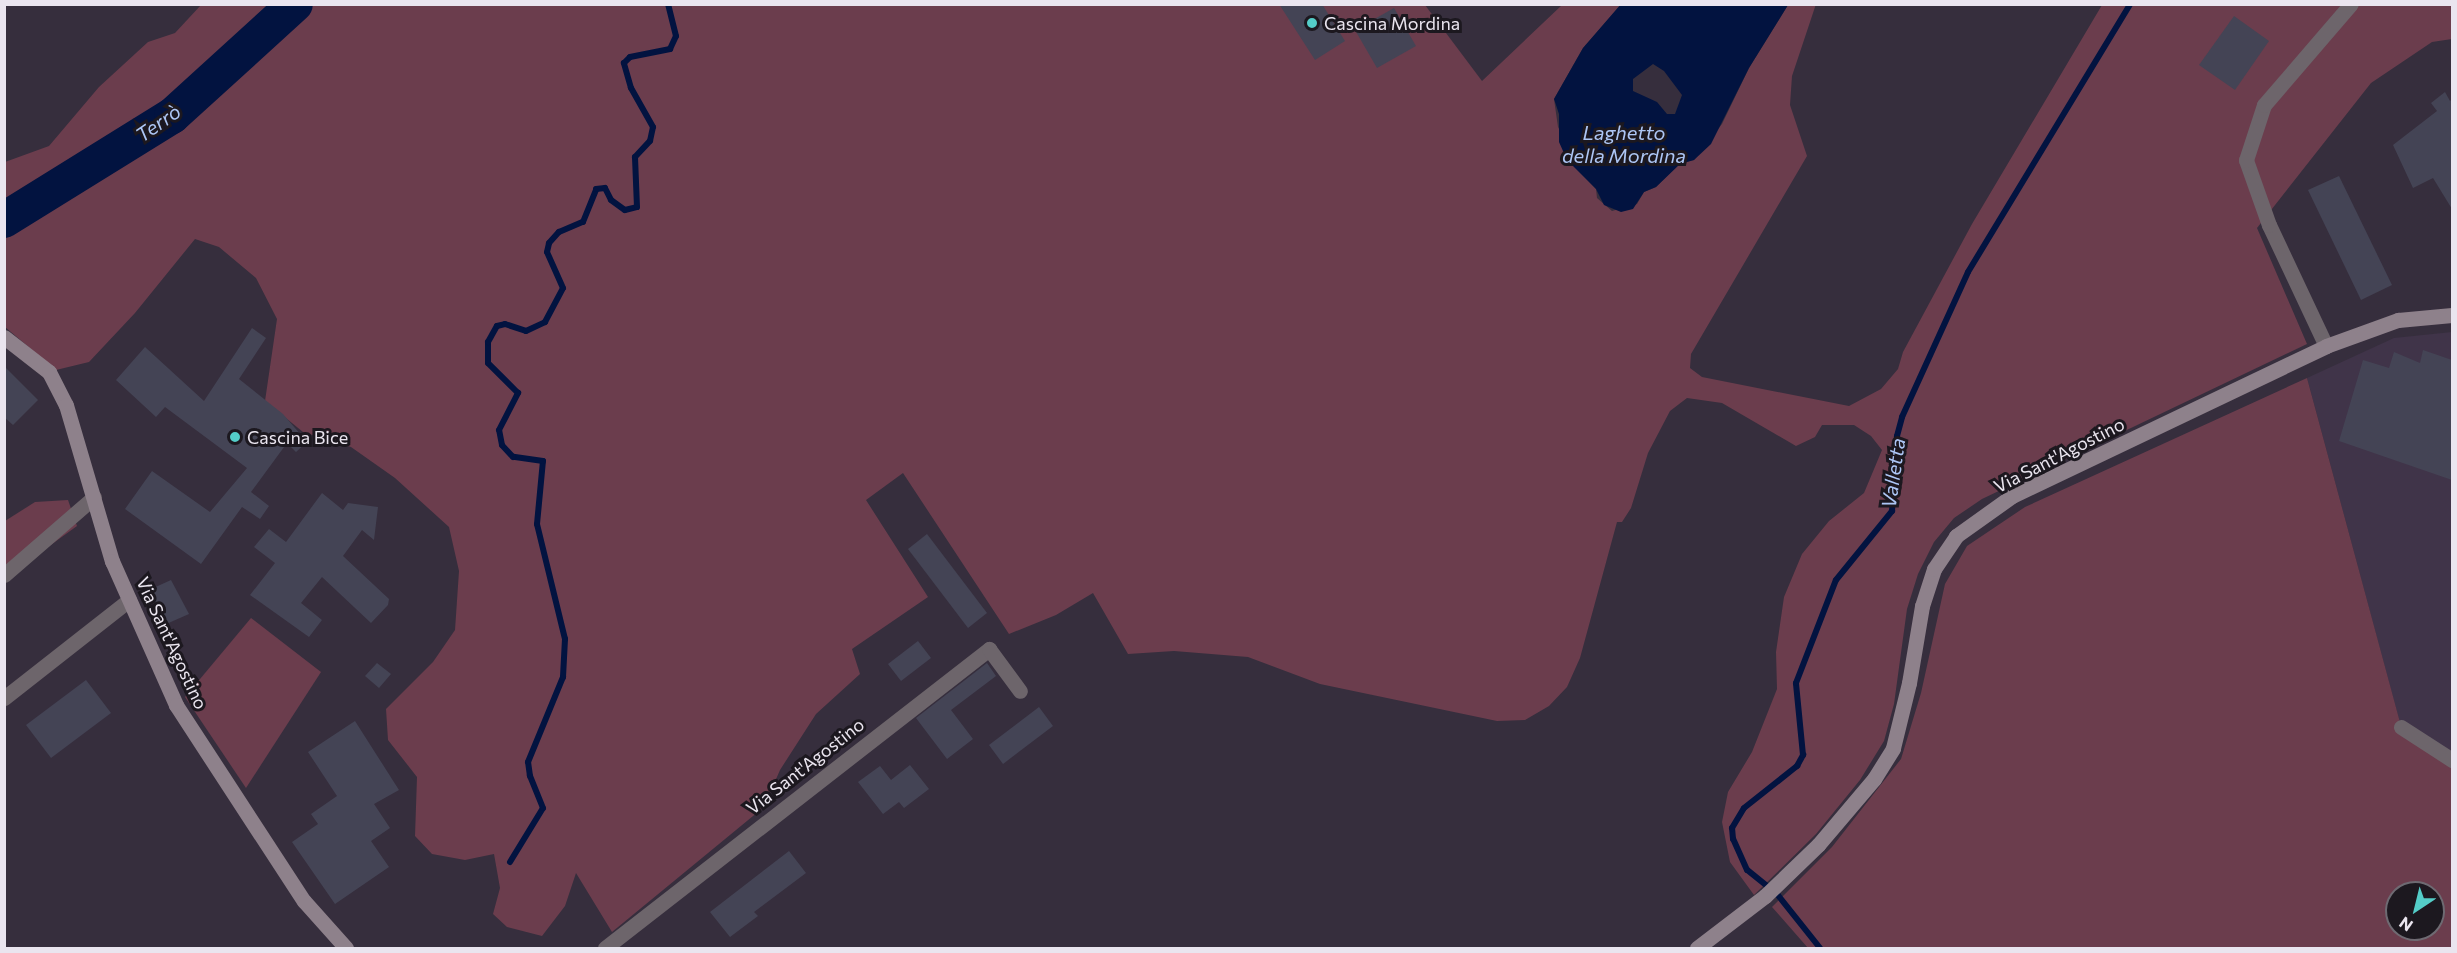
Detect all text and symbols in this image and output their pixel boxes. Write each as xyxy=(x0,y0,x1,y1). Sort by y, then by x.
place label: Cascina Mordina xyxy=(1324,12,1460,34)
marker: Cascina Mordina xyxy=(1305,16,1319,30)
water label: Terrò xyxy=(131,99,185,147)
water label: Laghetto della Mordina xyxy=(1562,120,1686,167)
street label: Via Sant'Agostino xyxy=(1990,413,2128,497)
place label: Cascina Bice xyxy=(247,426,348,448)
marker: Cascina Bice xyxy=(228,430,242,444)
water label: Valletta xyxy=(1876,436,1910,510)
street label: Via Sant'Agostino xyxy=(132,573,212,713)
street label: Via Sant'Agostino xyxy=(742,713,868,819)
north arrow xyxy=(2385,881,2445,941)
text: N xyxy=(2395,913,2416,936)

